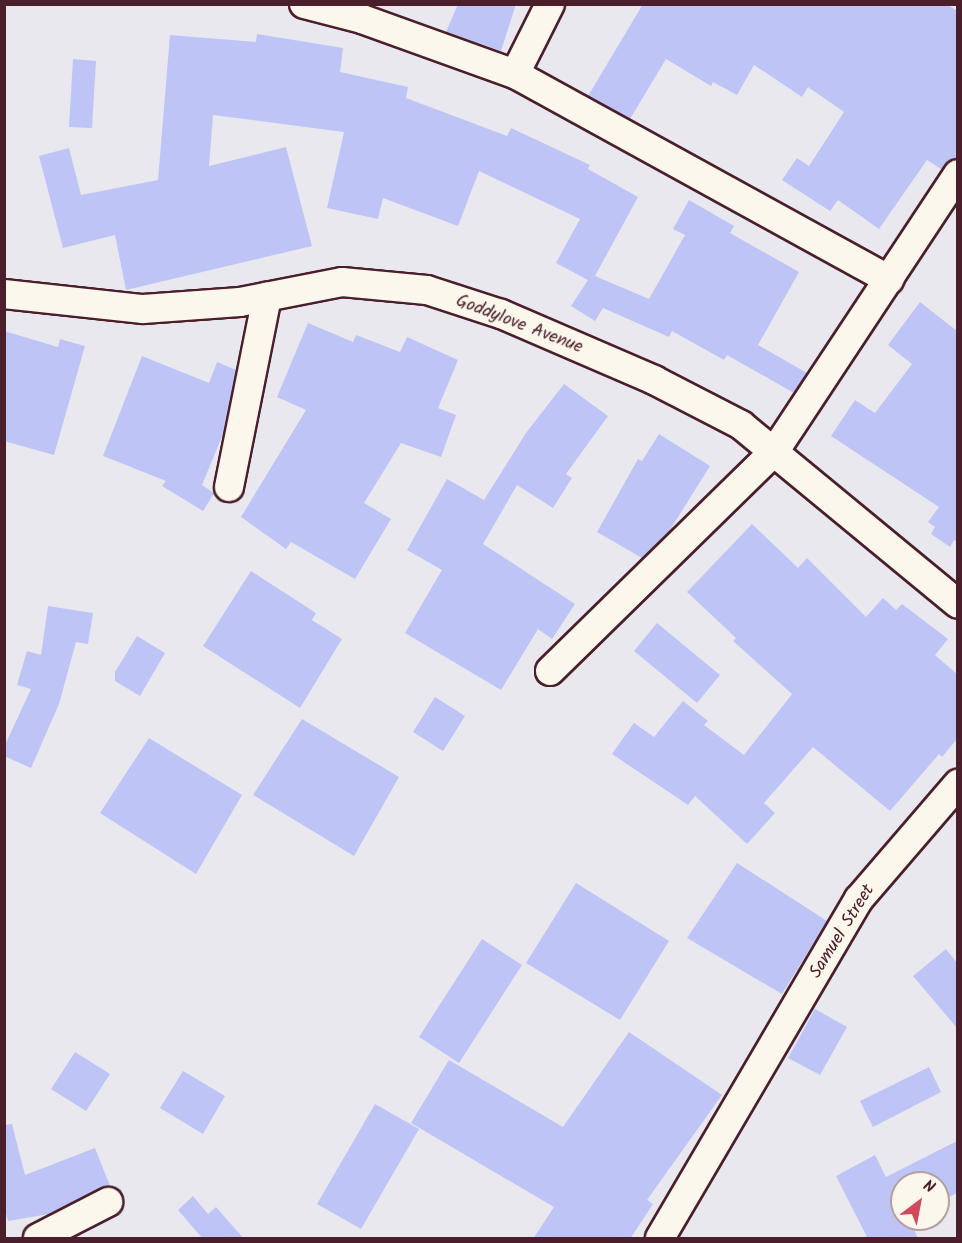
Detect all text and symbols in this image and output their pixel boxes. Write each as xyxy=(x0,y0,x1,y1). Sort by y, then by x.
street label: Goddylove Avenue xyxy=(453,291,585,359)
street label: Samuel Street xyxy=(806,881,880,983)
north arrow xyxy=(890,1171,950,1231)
text: N xyxy=(918,1174,940,1200)

